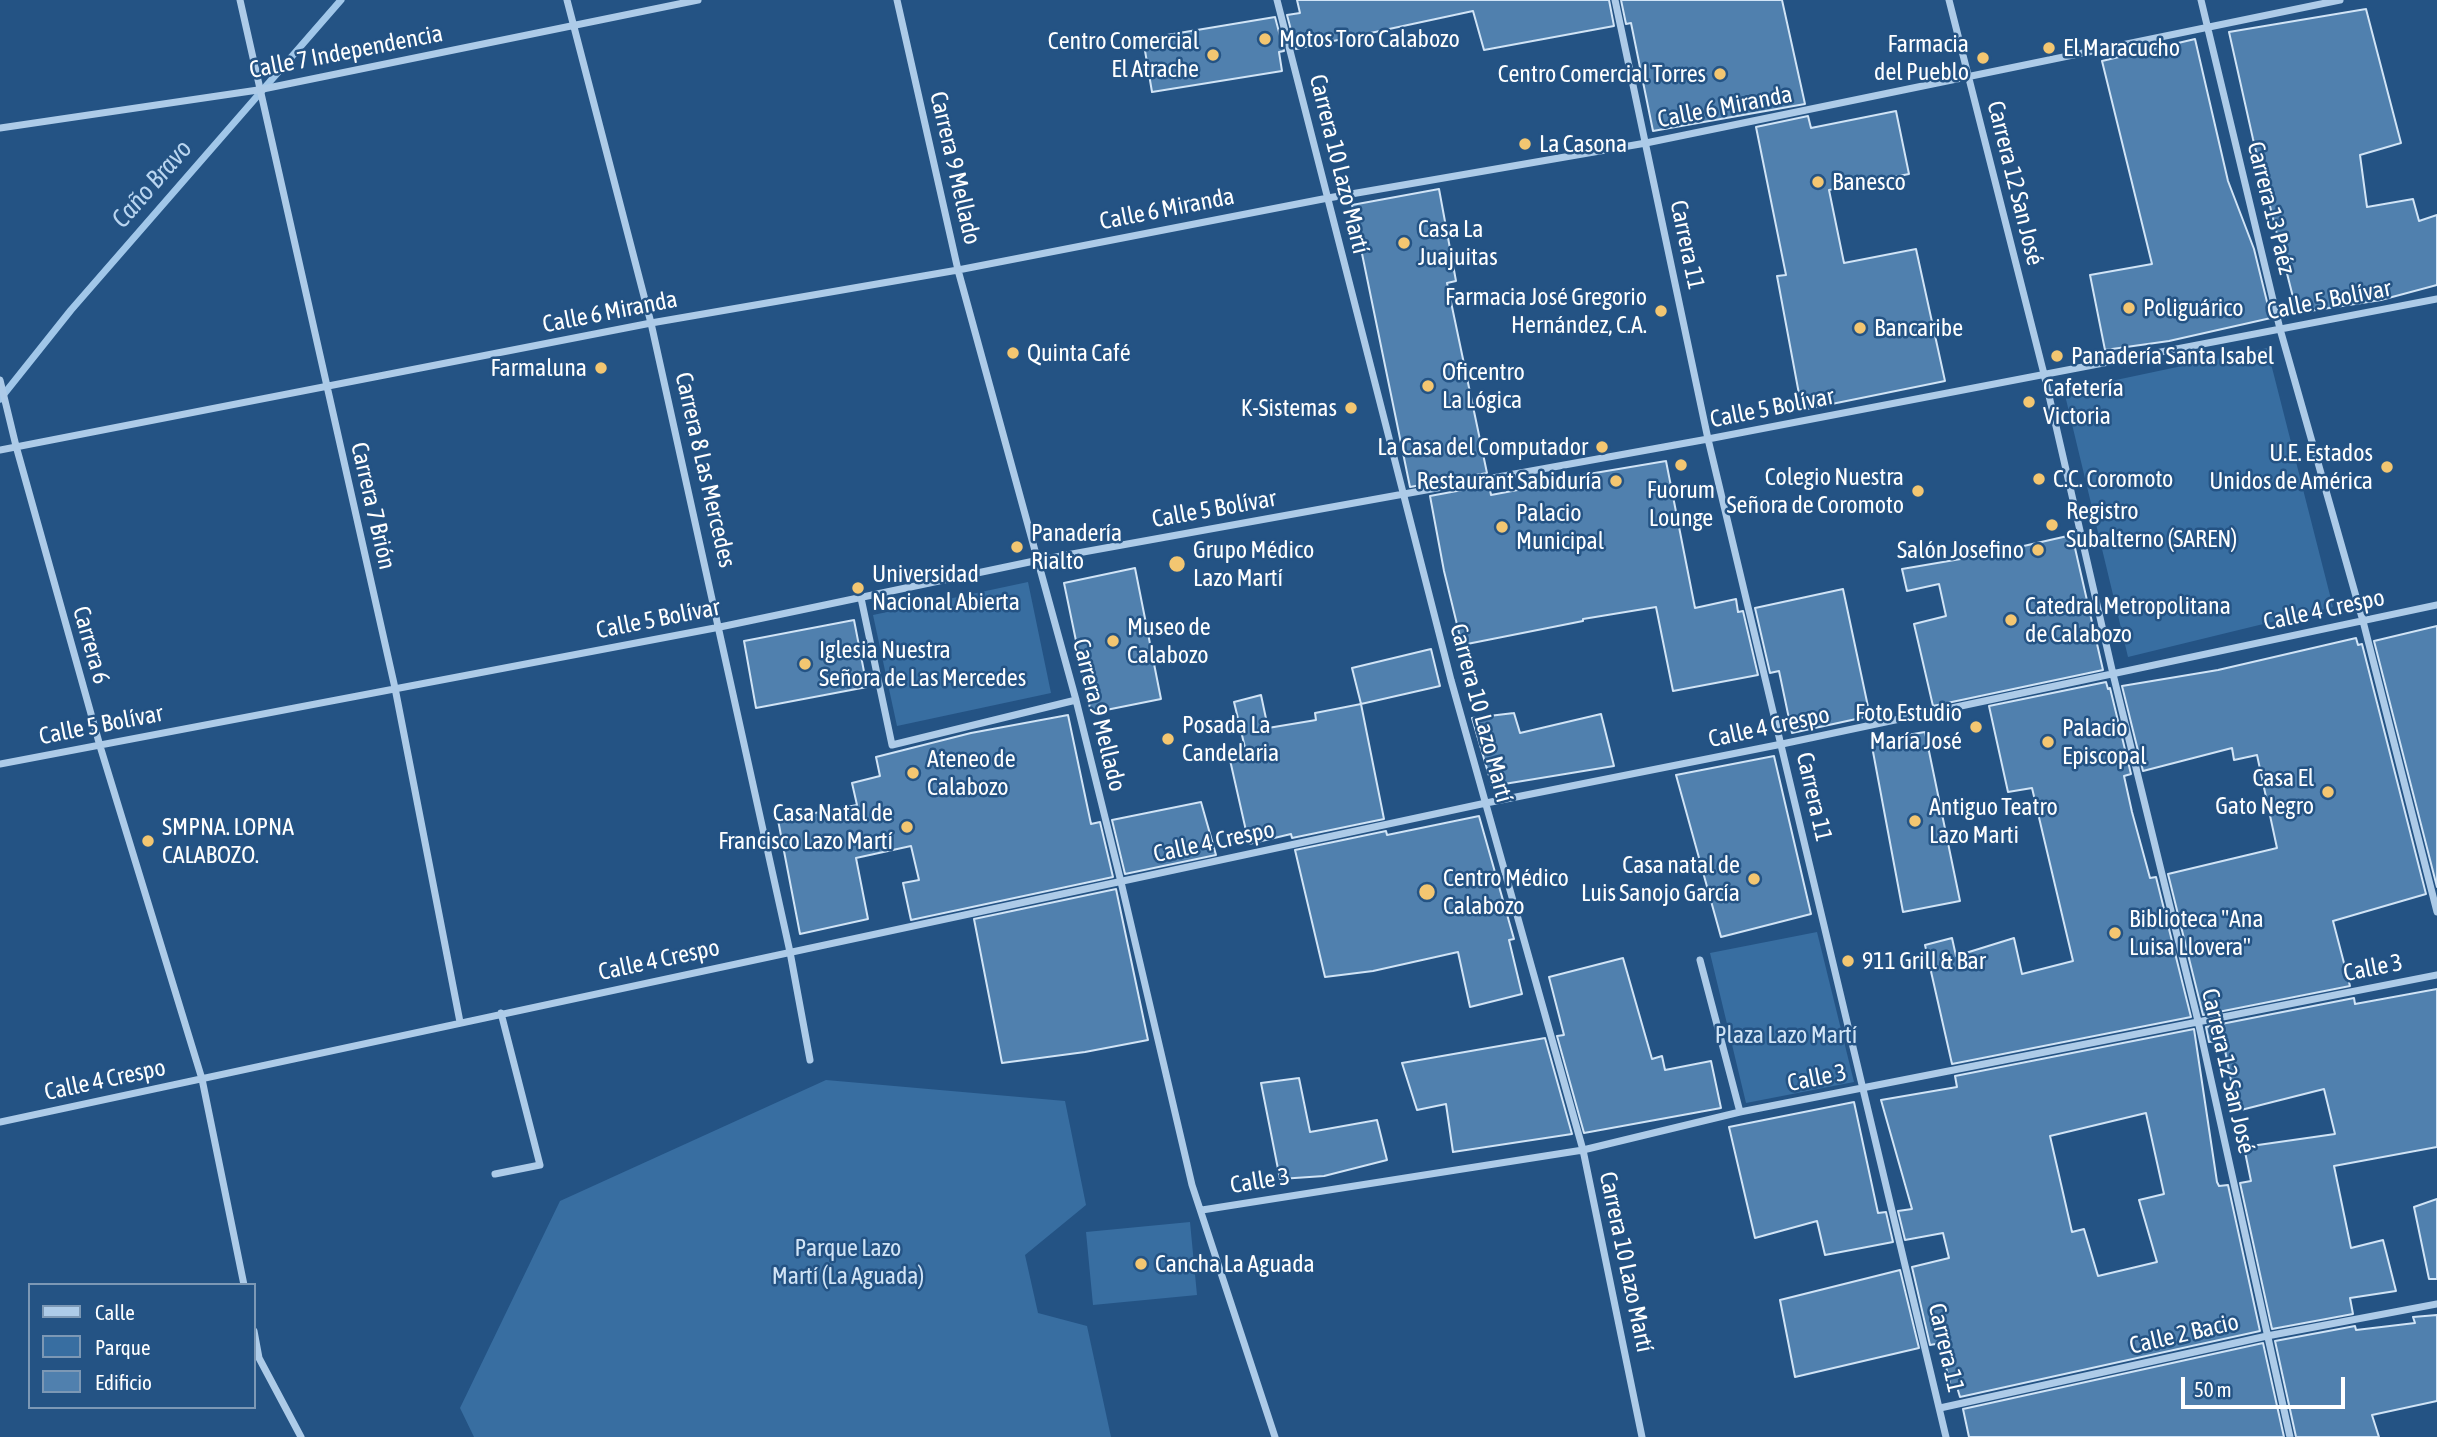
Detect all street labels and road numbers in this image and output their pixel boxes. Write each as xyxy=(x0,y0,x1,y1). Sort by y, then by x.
street label: Calle 7 Independencia xyxy=(247,19,445,85)
street label: Carrera 10 Lazo Martí xyxy=(1303,71,1375,257)
street label: Calle 6 Miranda xyxy=(1655,80,1795,134)
street label: Carrera 9 Mellado xyxy=(923,89,987,247)
street label: Carrera 12 San José xyxy=(1981,98,2049,268)
street label: Carrera 13 Paéz xyxy=(2241,139,2301,277)
street label: Calle 6 Miranda xyxy=(1097,182,1237,236)
street label: Carrera 11 xyxy=(1663,198,1711,292)
street label: Calle 5 Bolívar xyxy=(2265,274,2393,326)
street label: Calle 6 Miranda xyxy=(540,285,680,339)
street label: Carrera 8 Las Mercedes xyxy=(669,370,741,570)
street label: Calle 5 Bolívar xyxy=(1708,382,1836,434)
street label: Carrera 7 Brión xyxy=(344,440,402,572)
street label: Calle 5 Bolívar xyxy=(1150,484,1278,534)
street label: Calle 4 Crespo xyxy=(2261,583,2387,637)
street label: Calle 5 Bolívar xyxy=(594,593,722,645)
street label: Carrera 6 xyxy=(66,603,116,687)
street label: Carrera 10 Lazo Martí xyxy=(1443,620,1519,806)
street label: Carrera 9 Mellado xyxy=(1066,636,1132,794)
street label: Calle 5 Bolívar xyxy=(37,699,165,751)
street label: Calle 4 Crespo xyxy=(1706,700,1832,754)
street label: Carrera 11 xyxy=(1790,750,1838,844)
street label: Calle 4 Crespo xyxy=(1151,815,1277,869)
street label: Calle 4 Crespo xyxy=(596,933,722,987)
street label: Calle 3 xyxy=(2341,948,2405,988)
street label: Carrera 12 San José xyxy=(2195,986,2261,1156)
street label: Calle 4 Crespo xyxy=(42,1053,168,1107)
street label: Calle 3 xyxy=(1785,1058,1849,1098)
street label: Calle 3 xyxy=(1228,1162,1292,1200)
street label: Carrera 10 Lazo Martí xyxy=(1593,1169,1659,1355)
street label: Carrera 11 xyxy=(1922,1301,1970,1395)
street label: Calle 2 Bacio xyxy=(2126,1307,2242,1361)

